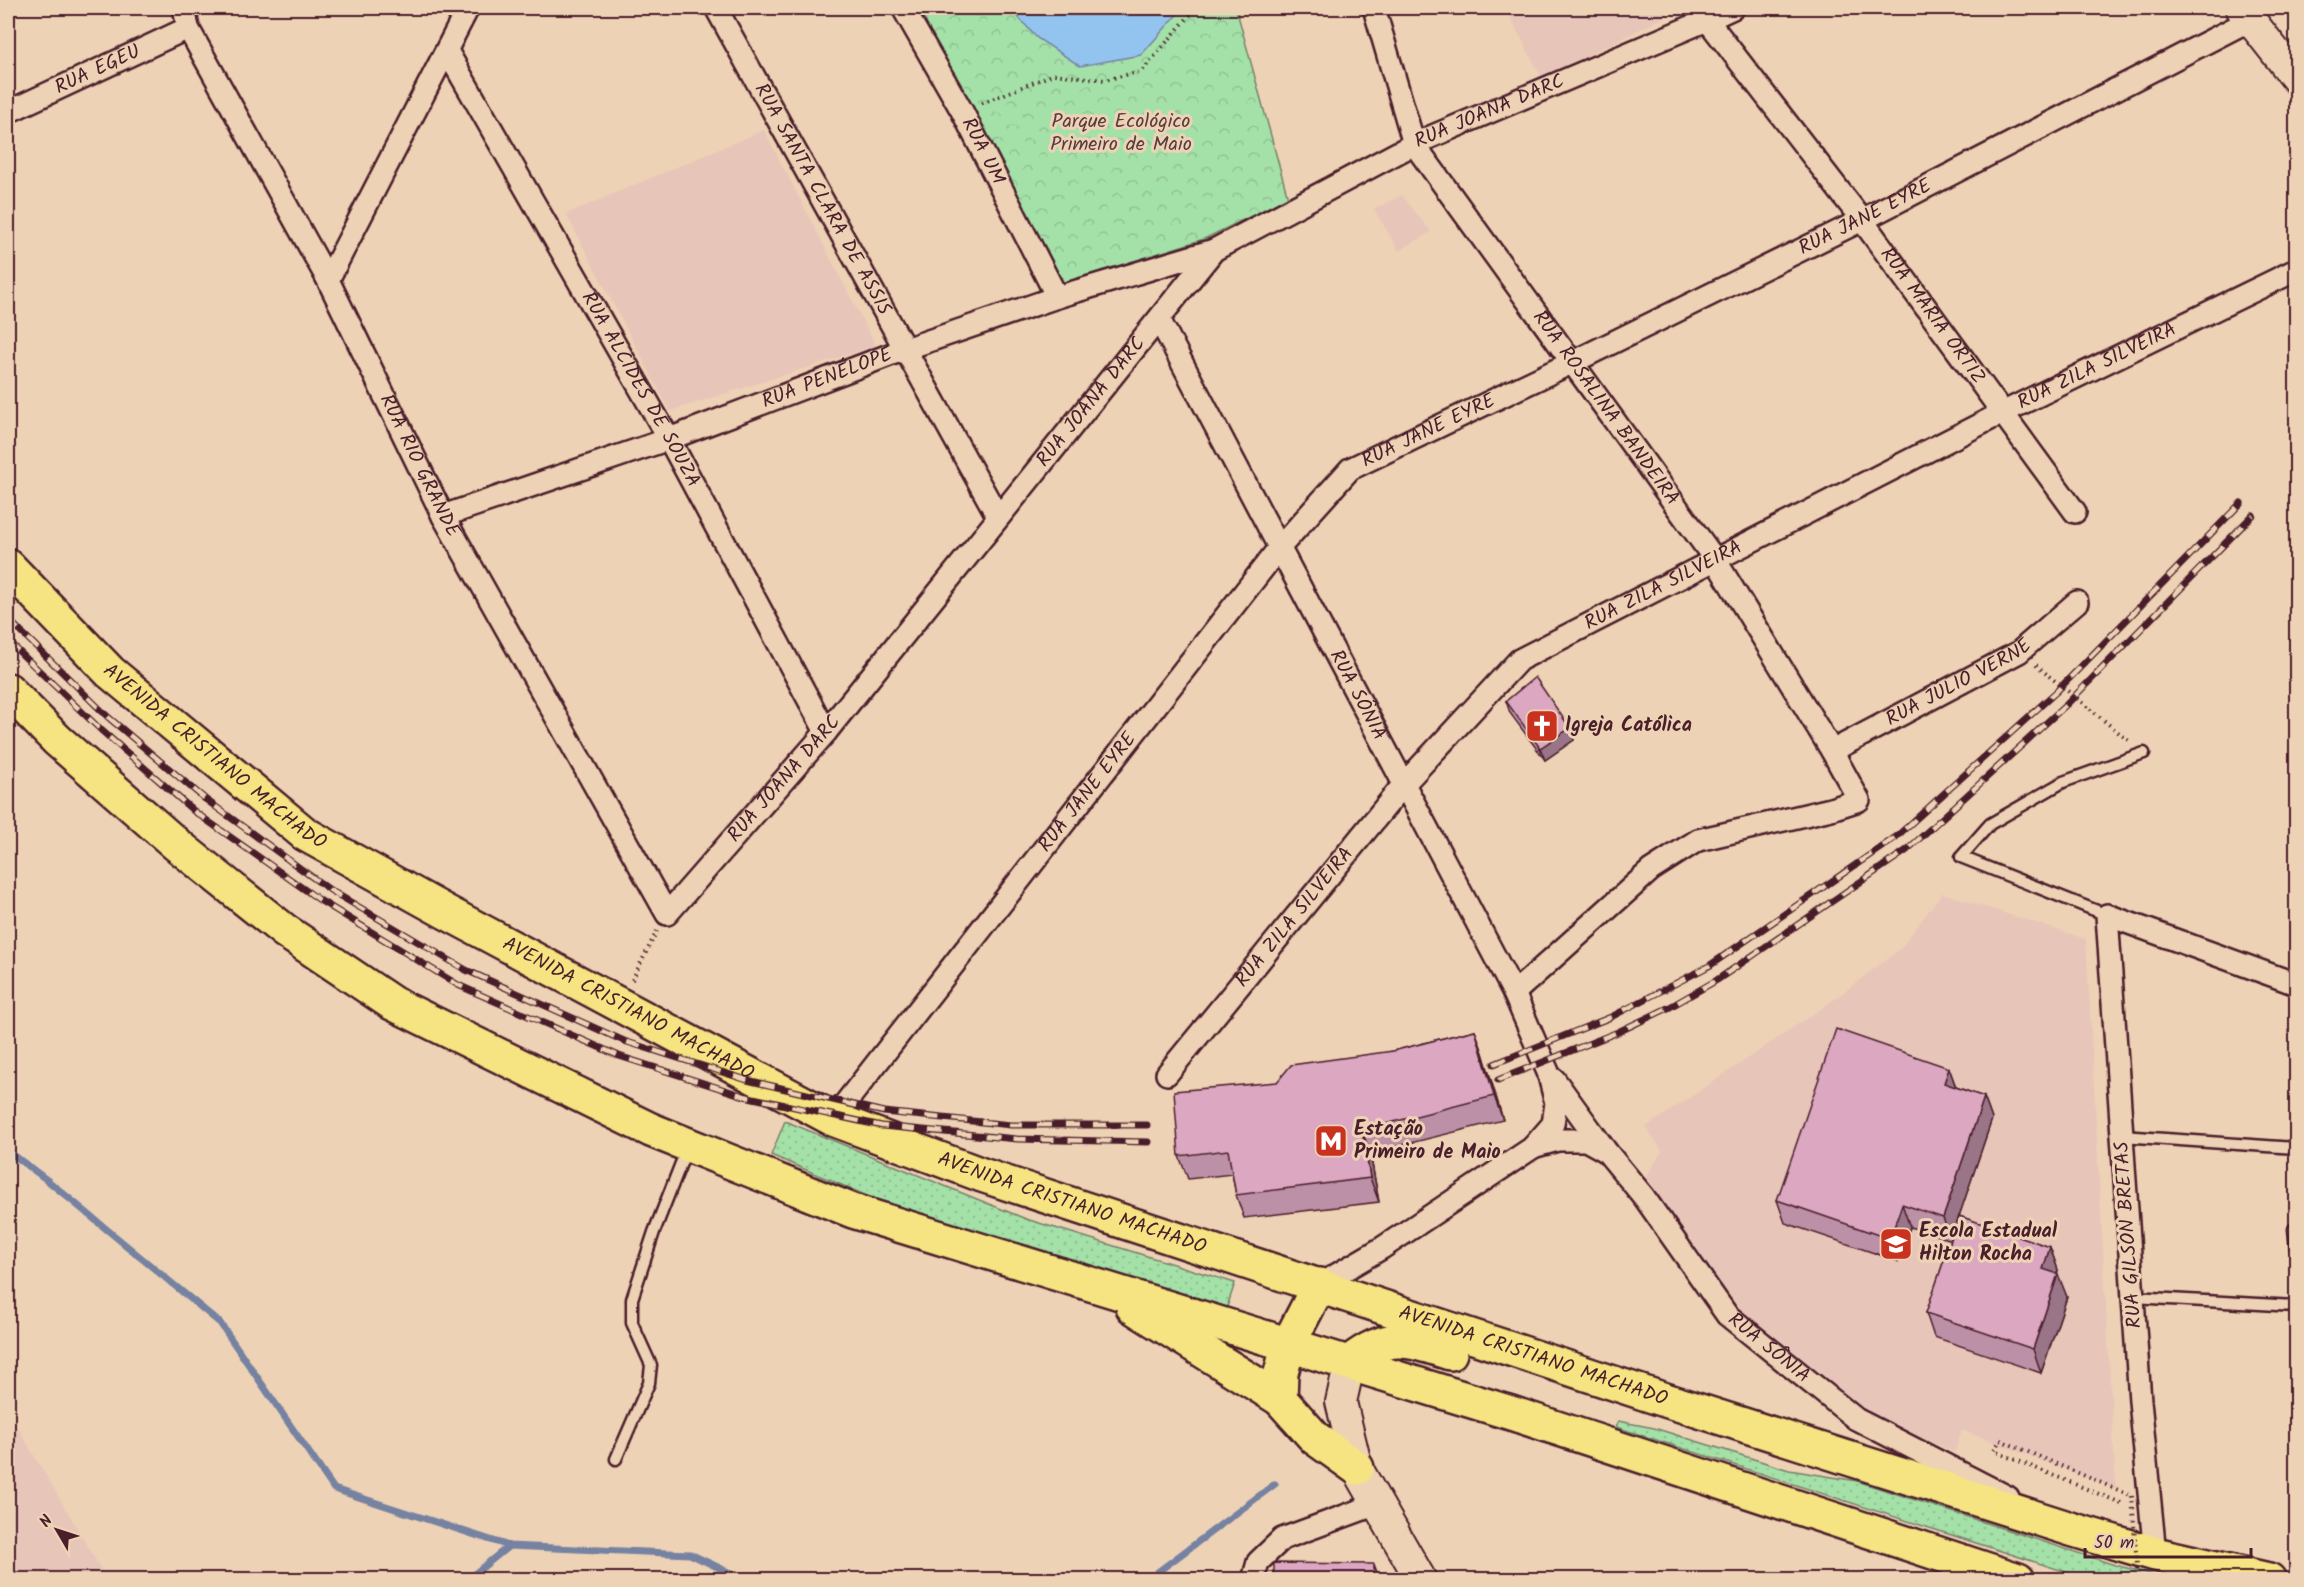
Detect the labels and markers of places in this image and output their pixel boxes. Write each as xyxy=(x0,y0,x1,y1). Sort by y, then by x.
church icon: Igreja Católica xyxy=(1524,708,1560,744)
place label: Igreja Católica xyxy=(1565,710,1692,742)
place label: Estação Primeiro de Maio xyxy=(1354,1114,1501,1169)
metro station icon: Estação Primeiro de Maio xyxy=(1313,1123,1349,1159)
place label: Escola Estadual Hilton Rocha xyxy=(1919,1216,2058,1271)
school or university icon: Escola Estadual Hilton Rocha xyxy=(1878,1226,1914,1262)

